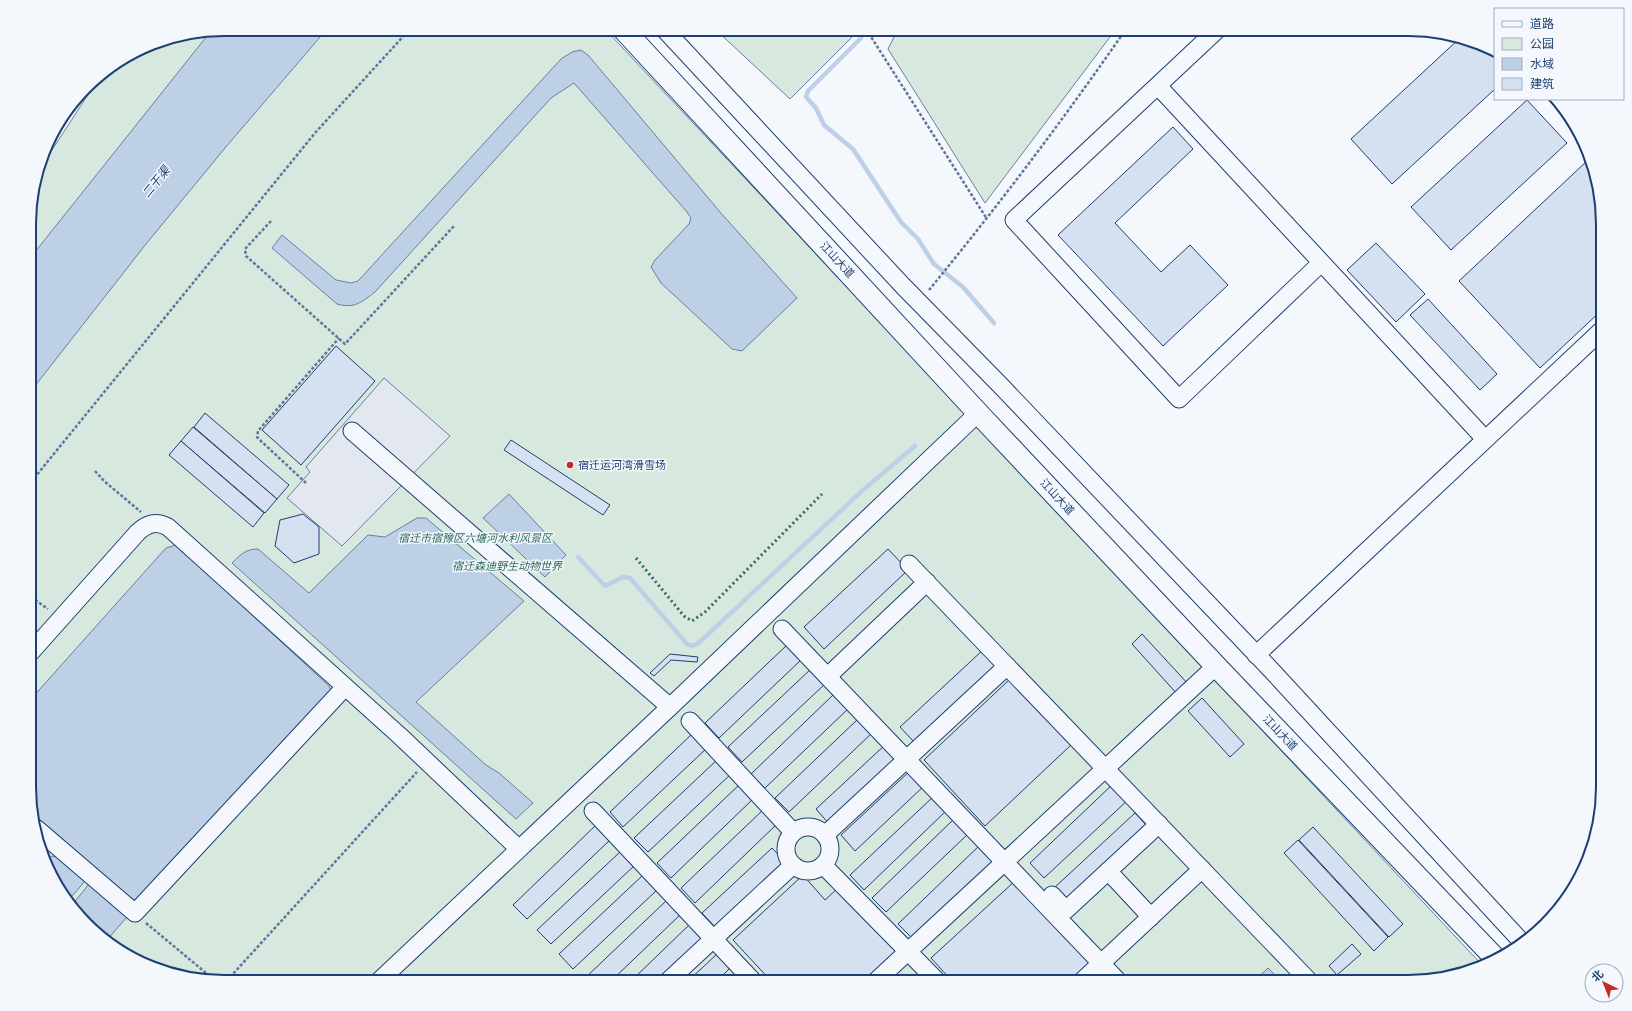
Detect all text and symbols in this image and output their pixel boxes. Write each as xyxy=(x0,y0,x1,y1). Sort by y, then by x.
legend xyxy=(1494,8,1624,100)
text: 道路 xyxy=(1530,16,1554,32)
text: 公园 xyxy=(1530,36,1554,52)
text: 水域 xyxy=(1530,56,1554,72)
text: 建筑 xyxy=(1530,76,1554,92)
water label: 二干渠 xyxy=(138,161,175,201)
street label: 江山大道 xyxy=(817,239,857,281)
place label: 宿迁运河湾滑雪场 xyxy=(578,458,666,473)
marker: 宿迁运河湾滑雪场 xyxy=(565,460,575,470)
street label: 江山大道 xyxy=(1037,476,1077,518)
park label: 宿迁市宿豫区六塘河水利风景区 xyxy=(398,531,554,546)
park label: 宿迁森迪野生动物世界 xyxy=(452,559,563,574)
street label: 江山大道 xyxy=(1259,712,1301,754)
north arrow xyxy=(1584,963,1624,1003)
text: 北 xyxy=(1588,967,1607,985)

